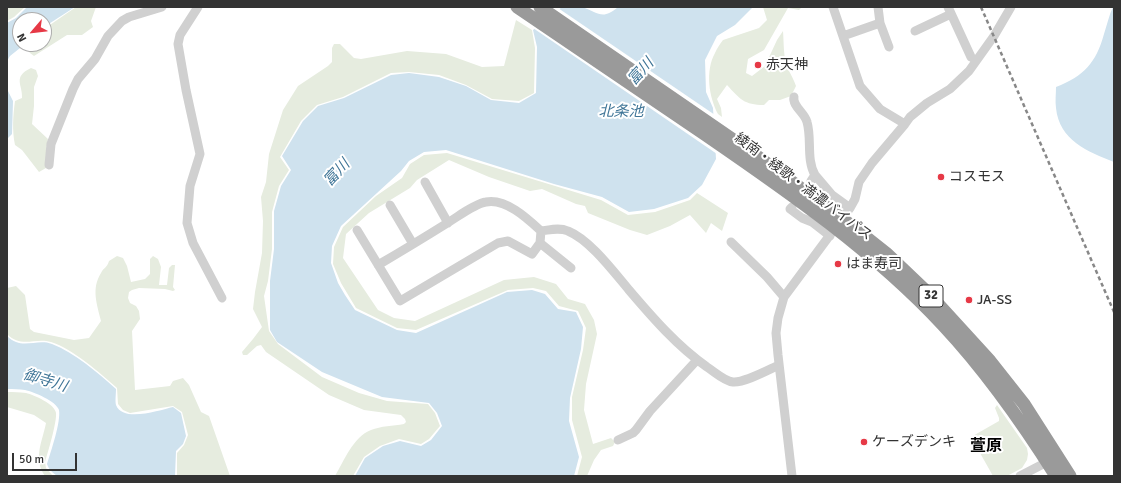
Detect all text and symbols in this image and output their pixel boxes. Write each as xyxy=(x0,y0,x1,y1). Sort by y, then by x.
north arrow xyxy=(12,12,52,52)
text: N xyxy=(14,31,29,44)
water label: 富川 xyxy=(624,55,658,89)
place label: 赤天神 xyxy=(766,57,808,73)
marker: 赤天神 xyxy=(753,60,763,70)
water label: 北条池 xyxy=(599,103,643,121)
street label: 綾南・綾歌・満濃バイパス xyxy=(731,130,875,244)
water label: 富川 xyxy=(320,156,354,190)
place label: コスモス xyxy=(949,169,1005,185)
marker: コスモス xyxy=(936,172,946,182)
place label: はま寿司 xyxy=(846,256,902,272)
marker: はま寿司 xyxy=(833,259,843,269)
road number: 32 xyxy=(919,285,943,307)
place label: JA-SS xyxy=(977,292,1012,308)
marker: JA-SS xyxy=(964,295,974,305)
water label: 御寺川 xyxy=(21,366,69,396)
place label: ケーズデンキ xyxy=(872,434,956,450)
marker: ケーズデンキ xyxy=(859,437,869,447)
district label: 萱原 xyxy=(970,437,1002,457)
scale bar xyxy=(14,445,79,471)
text: 50 m xyxy=(19,452,44,467)

